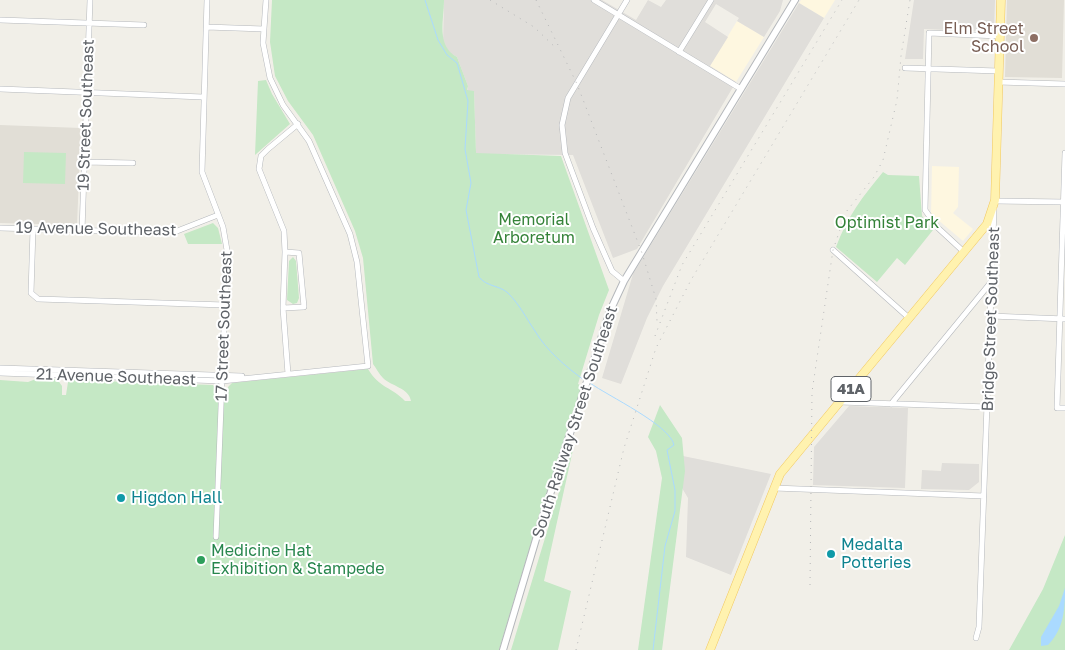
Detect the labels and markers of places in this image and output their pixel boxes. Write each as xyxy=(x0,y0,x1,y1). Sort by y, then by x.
place label: Elm Street School xyxy=(944,19,1024,57)
marker: Elm Street School xyxy=(1028,32,1040,44)
place label: Higdon Hall xyxy=(131,488,222,508)
marker: Higdon Hall xyxy=(115,492,127,504)
place label: Medalta Potteries xyxy=(841,535,911,573)
place label: Medicine Hat Exhibition & Stampede xyxy=(211,541,384,579)
marker: Medalta Potteries xyxy=(825,548,837,560)
marker: Medicine Hat Exhibition & Stampede xyxy=(195,554,207,566)

